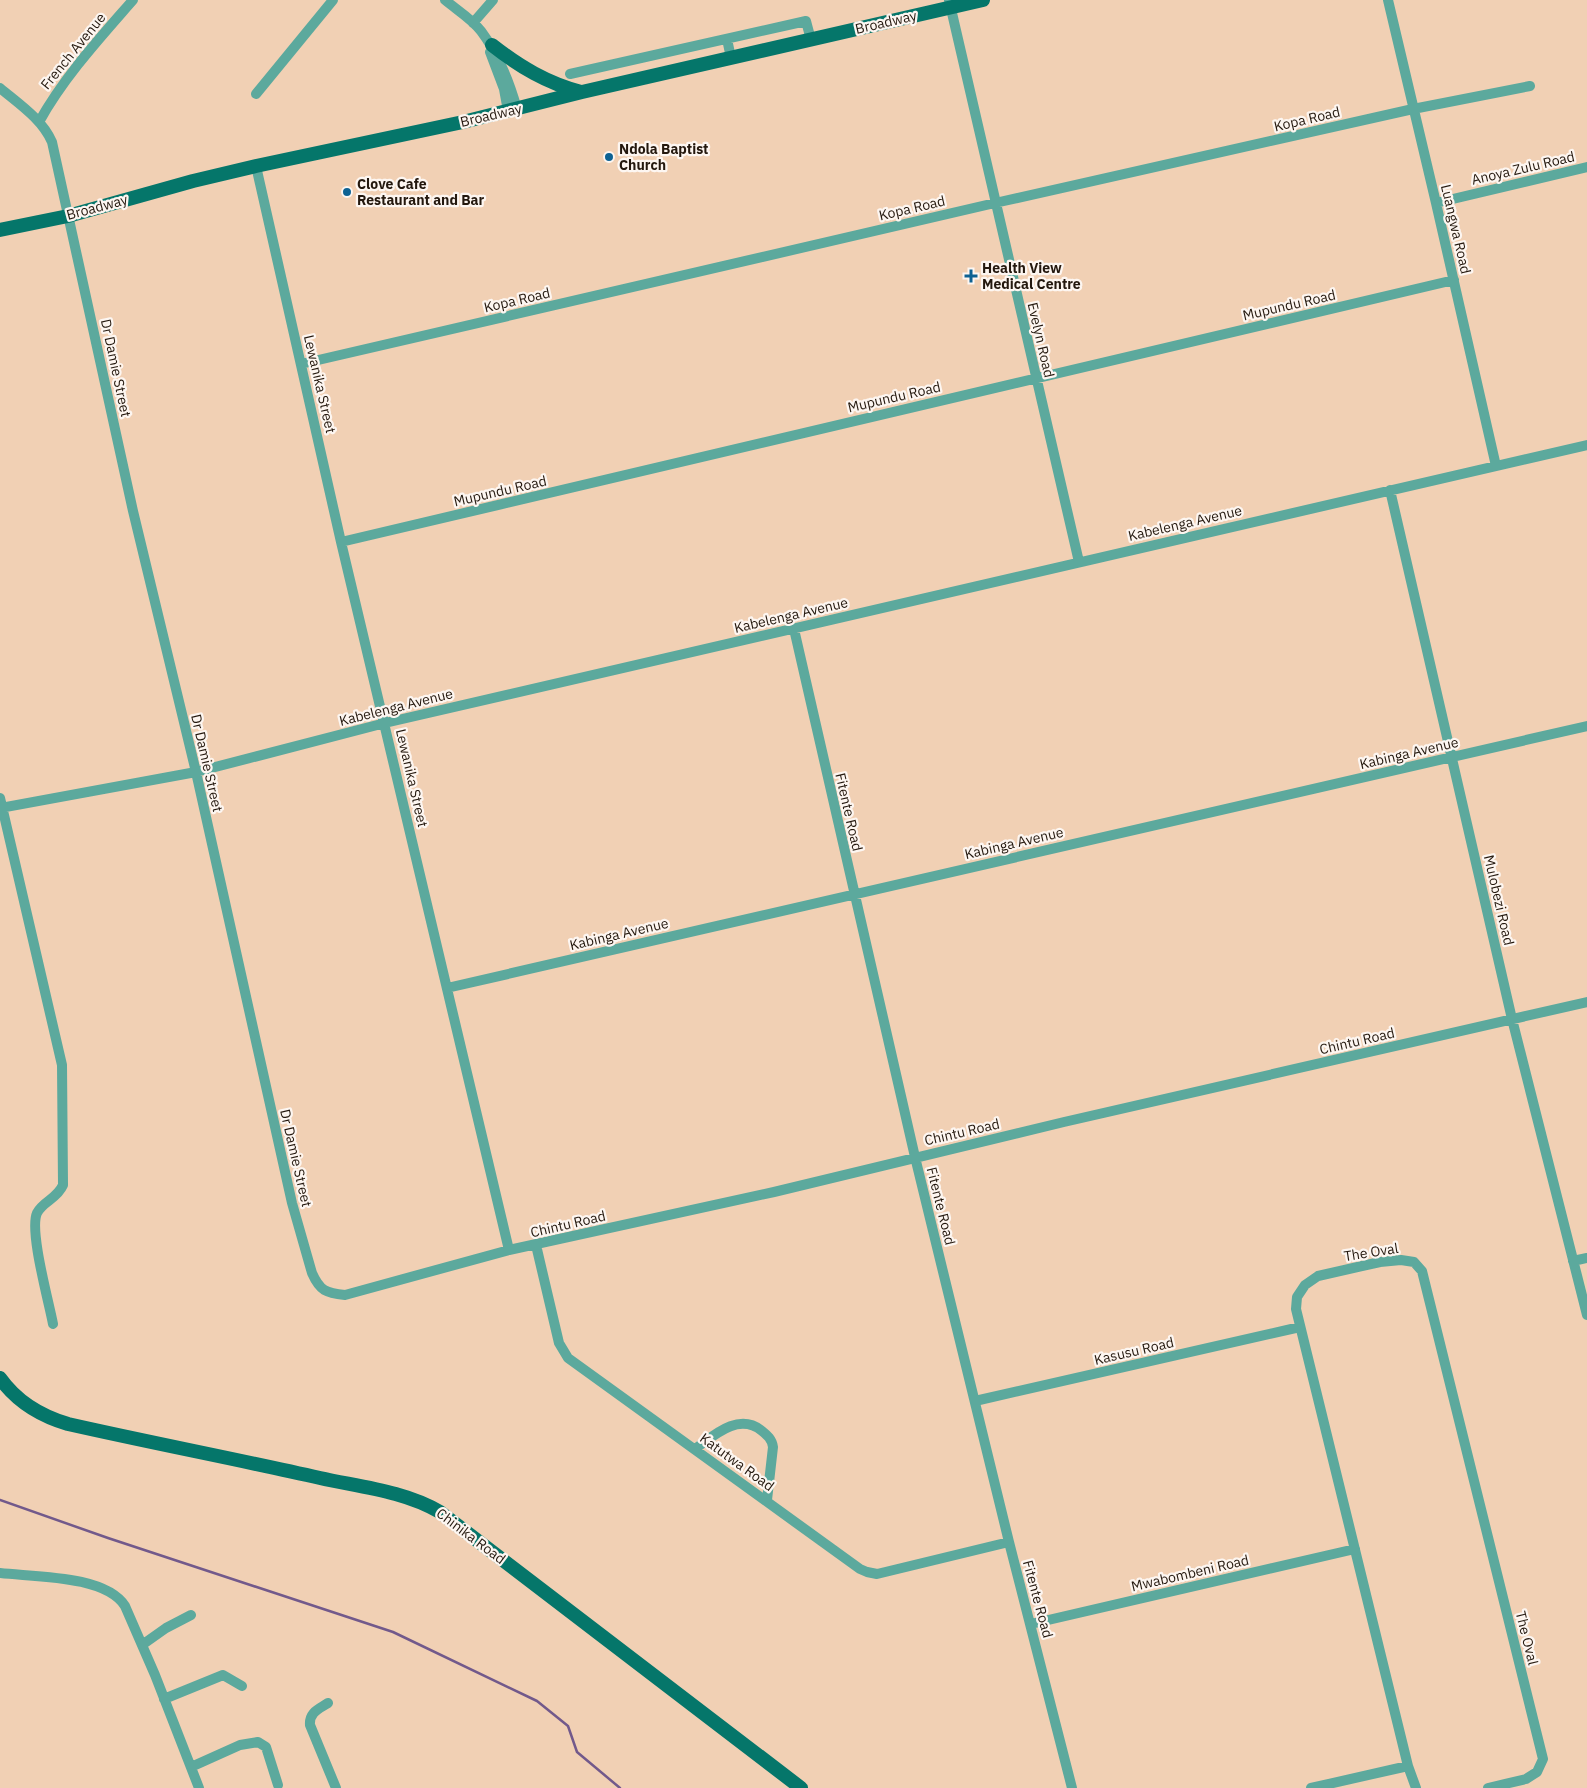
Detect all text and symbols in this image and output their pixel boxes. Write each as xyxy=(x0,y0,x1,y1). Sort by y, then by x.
street label: Broadway xyxy=(853,6,919,38)
street label: French Avenue xyxy=(37,9,110,93)
street label: Broadway xyxy=(458,99,524,131)
street label: Kopa Road xyxy=(1272,103,1342,135)
place label: Ndola Baptist Church xyxy=(619,140,708,174)
street label: Anoya Zulu Road xyxy=(1470,147,1576,189)
marker: Ndola Baptist Church xyxy=(603,151,615,163)
place label: Clove Cafe Restaurant and Bar xyxy=(357,175,485,209)
street label: Luangwa Road xyxy=(1437,182,1475,276)
marker: Clove Cafe Restaurant and Bar xyxy=(341,186,353,198)
street label: Broadway xyxy=(64,190,130,224)
street label: Kopa Road xyxy=(877,192,947,224)
place label: Health View Medical Centre xyxy=(982,259,1081,293)
marker: Health View Medical Centre xyxy=(964,269,978,283)
street label: Kopa Road xyxy=(482,284,552,316)
street label: Mupundu Road xyxy=(1241,286,1337,324)
street label: Evelyn Road xyxy=(1024,301,1058,379)
street label: Dr Damie Street xyxy=(97,317,135,419)
street label: Lewanika Street xyxy=(300,333,340,435)
street label: Mupundu Road xyxy=(846,378,942,416)
street label: Mupundu Road xyxy=(452,472,548,510)
street label: Kabelenga Avenue xyxy=(1126,501,1244,545)
street label: Kabelenga Avenue xyxy=(732,593,850,637)
street label: Kabelenga Avenue xyxy=(337,684,455,730)
street label: Dr Damie Street xyxy=(187,712,227,814)
street label: Lewanika Street xyxy=(392,727,432,829)
street label: Kabinga Avenue xyxy=(1358,733,1460,773)
street label: Fitente Road xyxy=(831,771,867,853)
street label: Kabinga Avenue xyxy=(963,823,1065,863)
street label: Mulobezi Road xyxy=(1480,853,1518,947)
street label: Kabinga Avenue xyxy=(568,914,670,954)
street label: Chintu Road xyxy=(1318,1024,1396,1058)
street label: Dr Damie Street xyxy=(276,1107,316,1209)
street label: Chintu Road xyxy=(923,1115,1001,1149)
street label: Fitente Road xyxy=(923,1165,959,1247)
street label: Chintu Road xyxy=(529,1207,607,1241)
street label: The Oval xyxy=(1342,1239,1400,1265)
street label: Kasusu Road xyxy=(1092,1333,1176,1369)
street label: Katutwa Road xyxy=(696,1429,778,1495)
street label: Chinika Road xyxy=(433,1504,509,1568)
street label: Mwabombeni Road xyxy=(1129,1551,1251,1595)
street label: Fitente Road xyxy=(1019,1558,1057,1640)
street label: The Oval xyxy=(1512,1609,1542,1667)

